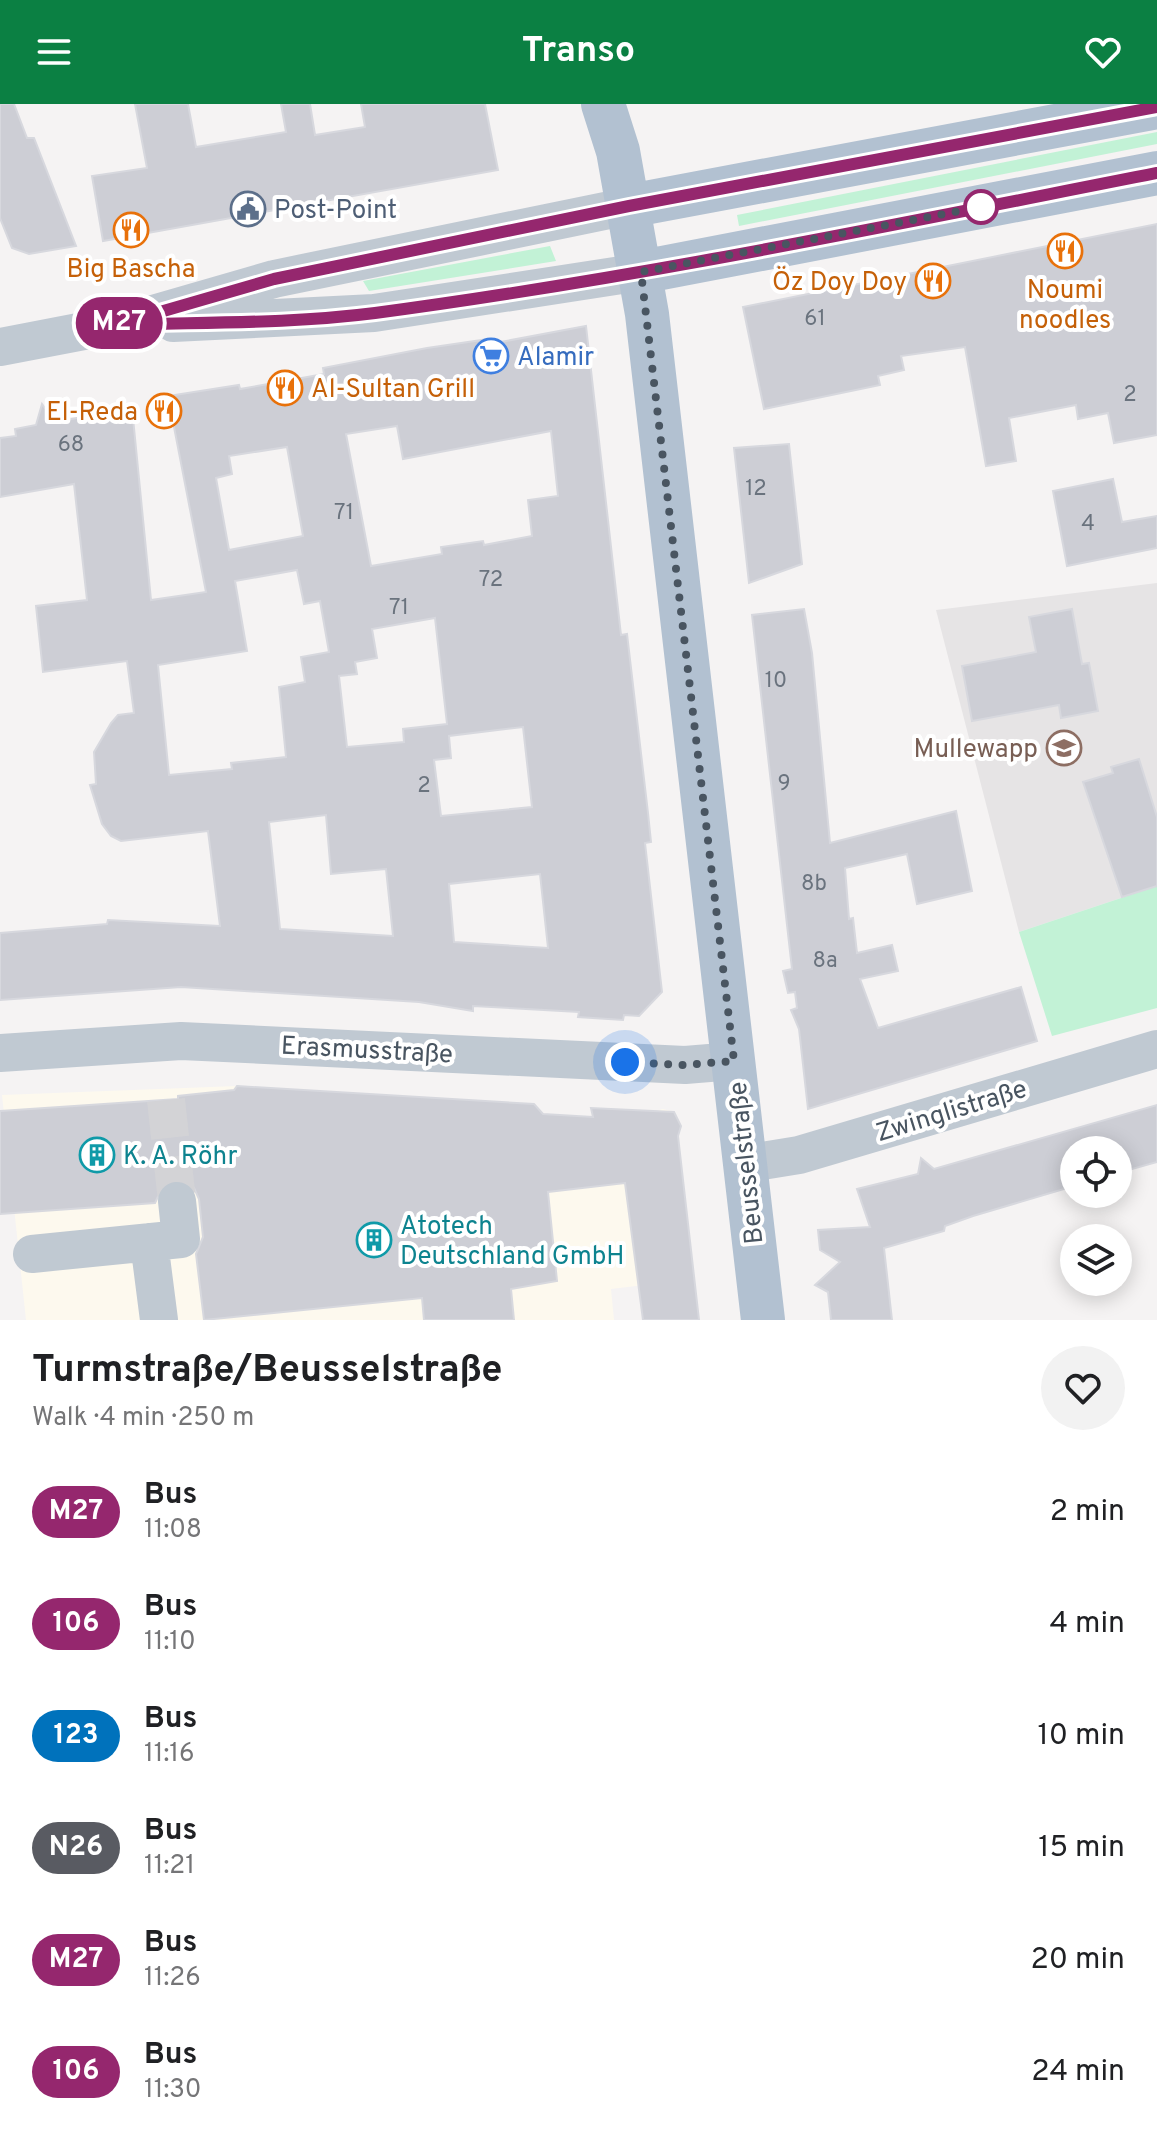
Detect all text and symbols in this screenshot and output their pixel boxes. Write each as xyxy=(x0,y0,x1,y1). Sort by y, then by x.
text: Transo xyxy=(522,29,635,75)
icon: menu xyxy=(32,30,76,74)
icon: heart xyxy=(1081,30,1125,74)
public building icon: Post-Point xyxy=(229,190,267,228)
unlabelled marker xyxy=(964,190,998,224)
place label: Post-Point xyxy=(274,195,397,228)
restaurant icon: Big Bascha xyxy=(112,211,150,249)
restaurant icon: Noumi noodles xyxy=(1046,232,1084,270)
place label: Big Bascha xyxy=(67,254,195,287)
restaurant icon: Öz Doy Doy xyxy=(914,262,952,300)
place label: Öz Doy Doy xyxy=(772,266,907,300)
place label: Noumi noodles xyxy=(1019,275,1111,338)
line badge: M27 xyxy=(73,297,165,349)
text: M27 xyxy=(92,305,146,341)
house number: 61 xyxy=(804,306,826,333)
supermarket icon: Alamir xyxy=(472,337,510,375)
place label: Alamir xyxy=(517,342,594,375)
restaurant icon: Al-Sultan Grill xyxy=(266,369,304,407)
place label: Al-Sultan Grill xyxy=(311,374,475,407)
house number: 2 xyxy=(1123,382,1137,409)
restaurant icon: El-Reda xyxy=(145,392,183,430)
place label: El-Reda xyxy=(46,397,138,430)
house number: 68 xyxy=(58,432,84,459)
house number: 12 xyxy=(745,476,767,503)
house number: 71 xyxy=(334,500,354,527)
house number: 4 xyxy=(1081,511,1095,538)
house number: 72 xyxy=(479,567,503,594)
house number: 71 xyxy=(389,595,409,622)
house number: 10 xyxy=(765,668,787,695)
school or university icon: Mullewapp xyxy=(1045,729,1083,767)
place label: Mullewapp xyxy=(914,734,1038,767)
house number: 9 xyxy=(777,771,791,798)
house number: 2 xyxy=(417,773,431,800)
house number: 8b xyxy=(801,871,827,898)
house number: 8a xyxy=(812,948,838,975)
street label: Erasmusstraße xyxy=(280,1031,454,1072)
your location xyxy=(605,1042,645,1082)
street label: Zwinglistraße xyxy=(872,1074,1031,1151)
street label: Beusselstraße xyxy=(723,1080,772,1246)
building icon: K. A. Röhr xyxy=(78,1136,116,1174)
map controls xyxy=(1060,1136,1132,1296)
button: locate xyxy=(1060,1136,1132,1208)
place label: K. A. Röhr xyxy=(123,1141,238,1174)
place label: Atotech Deutschland GmbH xyxy=(400,1211,625,1274)
building icon: Atotech Deutschland GmbH xyxy=(355,1221,393,1259)
button: layers xyxy=(1060,1224,1132,1296)
button: heart xyxy=(1041,1346,1125,1430)
text: Turmstraße/Beusselstraße xyxy=(32,1347,502,1396)
text: Walk · 4 min · 250 m xyxy=(32,1402,254,1435)
text: Bus xyxy=(144,1477,197,1514)
text: M27 xyxy=(49,1494,103,1530)
text: 2 min xyxy=(1050,1494,1125,1531)
text: 11:08 xyxy=(144,1514,202,1547)
text: Bus xyxy=(144,1589,197,1626)
text: 106 xyxy=(53,1606,99,1642)
text: 4 min xyxy=(1049,1606,1125,1643)
text: 11:10 xyxy=(144,1626,196,1659)
text: Bus xyxy=(144,1701,197,1738)
text: 123 xyxy=(53,1718,99,1754)
text: 10 min xyxy=(1038,1718,1125,1755)
text: 11:16 xyxy=(144,1738,194,1771)
text: Bus xyxy=(144,1813,197,1850)
text: N26 xyxy=(49,1830,103,1866)
text: 15 min xyxy=(1038,1830,1125,1867)
text: 11:21 xyxy=(144,1850,195,1883)
text: Bus xyxy=(144,1925,197,1962)
text: M27 xyxy=(49,1942,103,1978)
text: 20 min xyxy=(1030,1942,1125,1979)
text: 11:26 xyxy=(144,1962,201,1995)
text: Bus xyxy=(144,2037,197,2074)
text: 106 xyxy=(53,2054,99,2090)
text: 24 min xyxy=(1031,2054,1125,2091)
text: 11:30 xyxy=(144,2074,201,2107)

